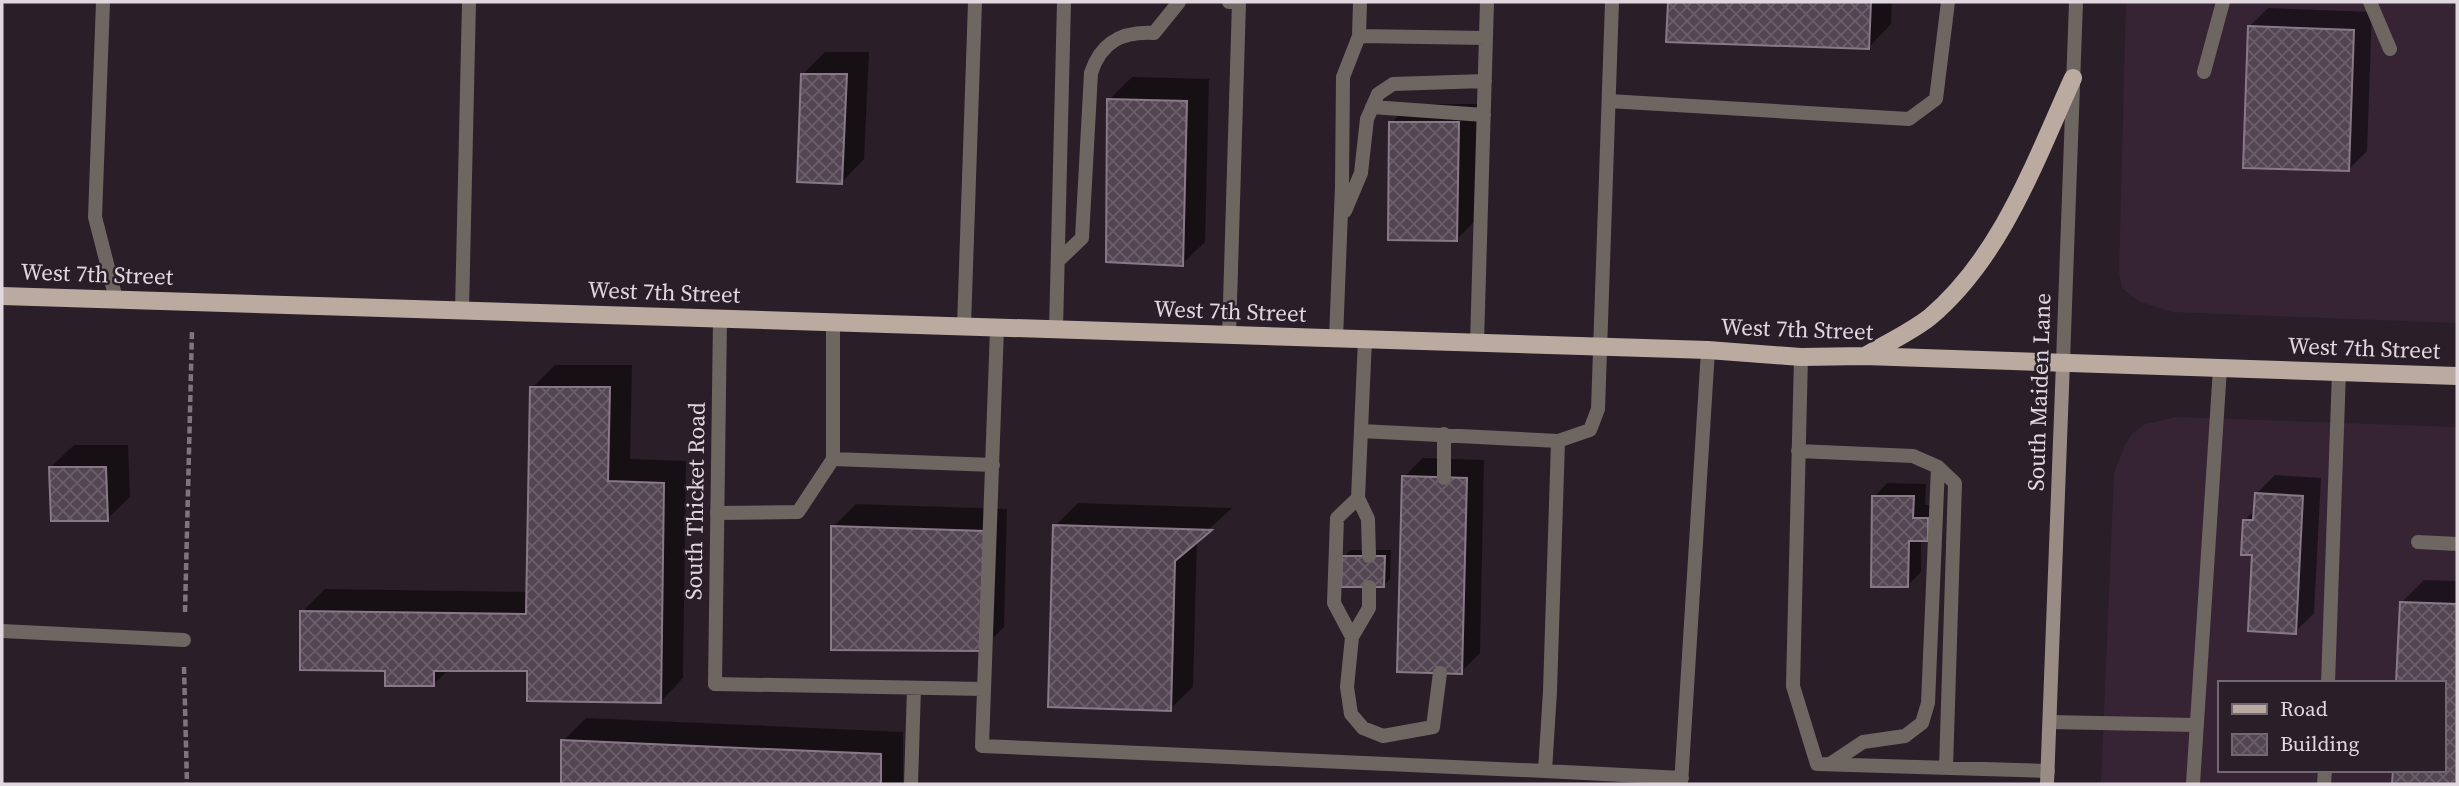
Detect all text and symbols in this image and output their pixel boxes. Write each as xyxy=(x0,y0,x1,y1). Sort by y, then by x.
street label: West 7th Street xyxy=(20,255,174,293)
street label: West 7th Street xyxy=(587,273,741,311)
street label: West 7th Street xyxy=(1153,292,1307,330)
street label: South Maiden Lane xyxy=(2020,292,2058,492)
street label: West 7th Street xyxy=(1720,310,1874,348)
street label: West 7th Street xyxy=(2287,329,2441,367)
street label: South Thicket Road xyxy=(677,402,713,600)
legend xyxy=(2218,681,2445,772)
text: Road xyxy=(2280,694,2328,723)
text: Building xyxy=(2280,729,2359,758)

